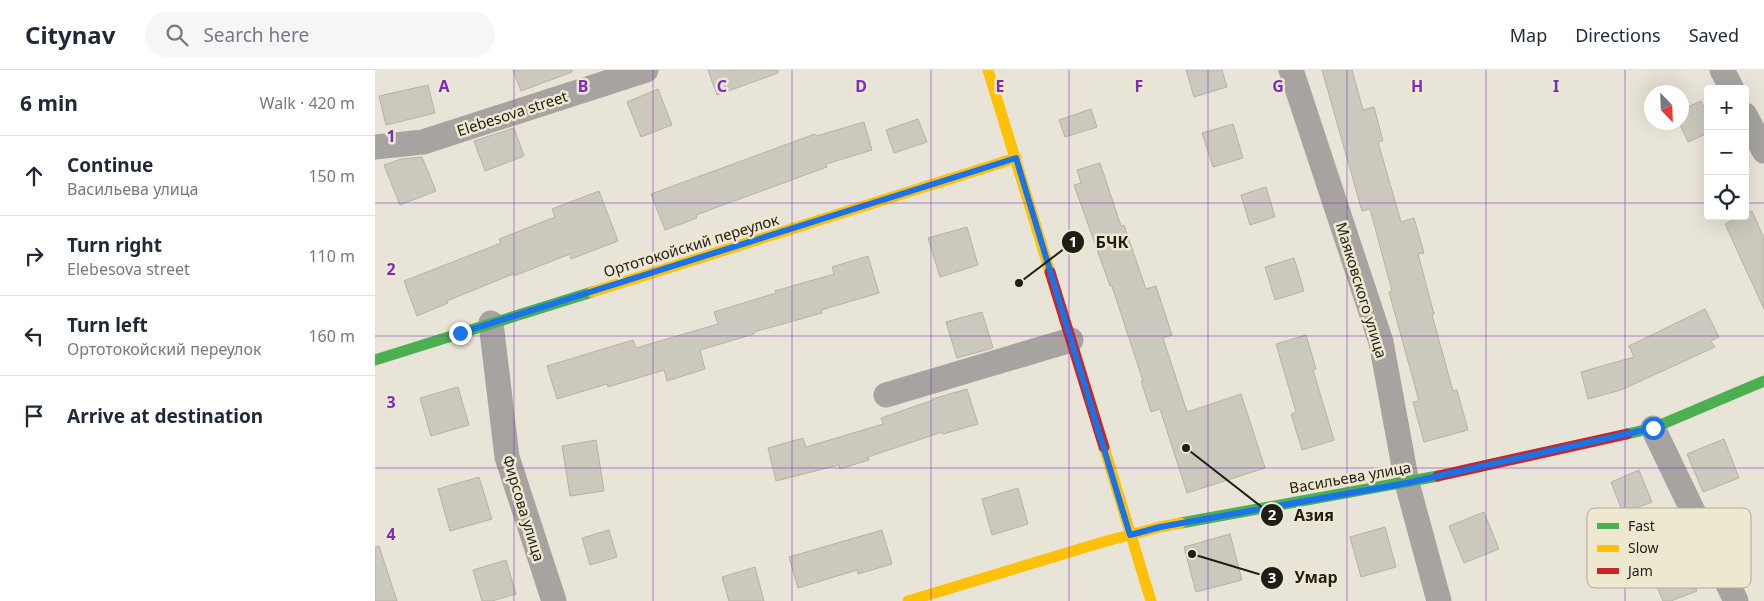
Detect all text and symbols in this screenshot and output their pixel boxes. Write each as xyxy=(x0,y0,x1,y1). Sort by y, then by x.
search box xyxy=(145,12,495,57)
text: Citynav xyxy=(25,18,115,51)
icon: search xyxy=(163,21,191,49)
text: Search here xyxy=(203,22,309,48)
text: Map xyxy=(1510,23,1547,47)
text: Directions xyxy=(1575,23,1661,47)
text: Saved xyxy=(1689,23,1739,47)
text: A xyxy=(438,75,450,97)
text: B xyxy=(578,75,588,97)
text: C xyxy=(717,75,727,97)
text: D xyxy=(855,75,867,97)
text: E xyxy=(996,75,1005,97)
text: F xyxy=(1135,75,1143,97)
text: G xyxy=(1272,75,1284,97)
text: H xyxy=(1411,75,1423,97)
text: I xyxy=(1553,75,1559,97)
north arrow xyxy=(1644,85,1689,130)
map controls xyxy=(1704,85,1749,220)
button: + xyxy=(1704,85,1749,130)
street label: Elebesova street xyxy=(454,86,570,140)
text: 6 min xyxy=(20,89,78,117)
text: Walk · 420 m xyxy=(260,92,355,114)
text: 1 xyxy=(386,125,396,147)
button: − xyxy=(1704,130,1749,175)
text: Continue xyxy=(67,152,153,178)
icon: ahead xyxy=(20,162,48,190)
text: 150 m xyxy=(308,165,355,187)
button: locate xyxy=(1704,175,1749,220)
text: Васильева улица xyxy=(67,178,199,200)
street label: Ортотокойский переулок xyxy=(601,209,781,281)
street label: Маяковского улица xyxy=(1332,219,1392,361)
callout: БЧК xyxy=(1061,227,1139,258)
text: 1 xyxy=(1069,231,1077,251)
text: БЧК xyxy=(1096,231,1129,253)
text: Turn right xyxy=(67,232,162,258)
icon: right xyxy=(20,242,48,270)
text: 110 m xyxy=(308,245,355,267)
text: Elebesova street xyxy=(67,258,190,280)
text: 2 xyxy=(386,258,396,280)
text: Turn left xyxy=(67,312,148,338)
icon: left xyxy=(20,322,48,350)
route end xyxy=(449,322,472,345)
text: 160 m xyxy=(308,325,355,347)
text: Ортотокойский переулок xyxy=(67,338,262,360)
text: 3 xyxy=(386,391,396,413)
icon: arrive xyxy=(20,402,48,430)
text: Arrive at destination xyxy=(67,403,263,429)
route start xyxy=(1642,417,1665,440)
street label: Фирсова улица xyxy=(498,452,550,564)
street label: Васильева улица xyxy=(1288,456,1412,498)
callout: Азия xyxy=(1260,500,1344,531)
text: 2 xyxy=(1268,504,1277,524)
text: Азия xyxy=(1294,504,1334,526)
legend xyxy=(1587,508,1751,588)
text: Fast xyxy=(1628,516,1655,535)
text: 4 xyxy=(386,523,396,545)
text: Slow xyxy=(1628,538,1659,557)
text: Jam xyxy=(1626,561,1653,580)
callout: Умар xyxy=(1260,562,1348,593)
text: Умар xyxy=(1294,566,1338,588)
text: 3 xyxy=(1268,567,1276,587)

